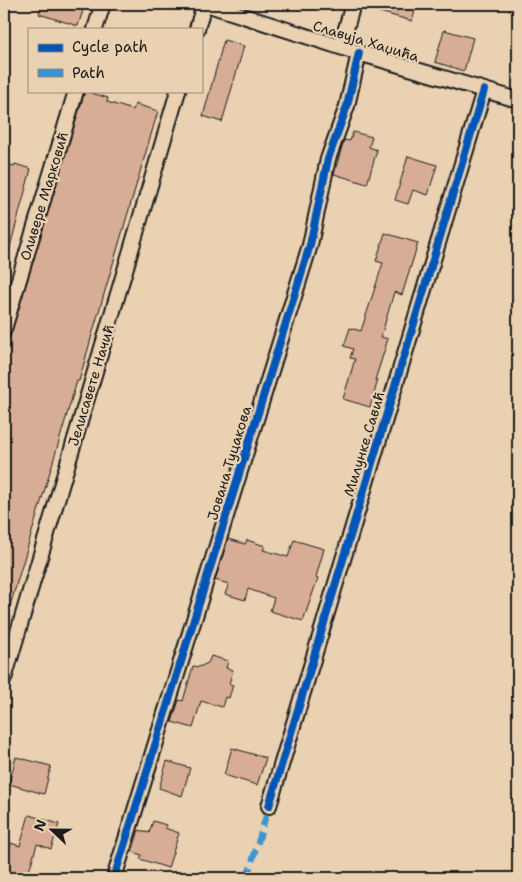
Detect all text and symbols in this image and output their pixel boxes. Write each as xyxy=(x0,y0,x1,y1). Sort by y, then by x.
street label: Славуја Хаџића xyxy=(311,16,421,66)
legend xyxy=(28,28,202,92)
text: Cycle path xyxy=(72,37,148,57)
text: Path xyxy=(72,63,105,83)
street label: Оливере Марковић xyxy=(16,129,72,263)
street label: Јелисавете Начић xyxy=(64,322,118,448)
street label: Милунке Савић xyxy=(339,389,389,499)
street label: Јована Туцакова xyxy=(203,403,255,523)
north arrow xyxy=(28,804,78,854)
text: N xyxy=(30,817,50,834)

